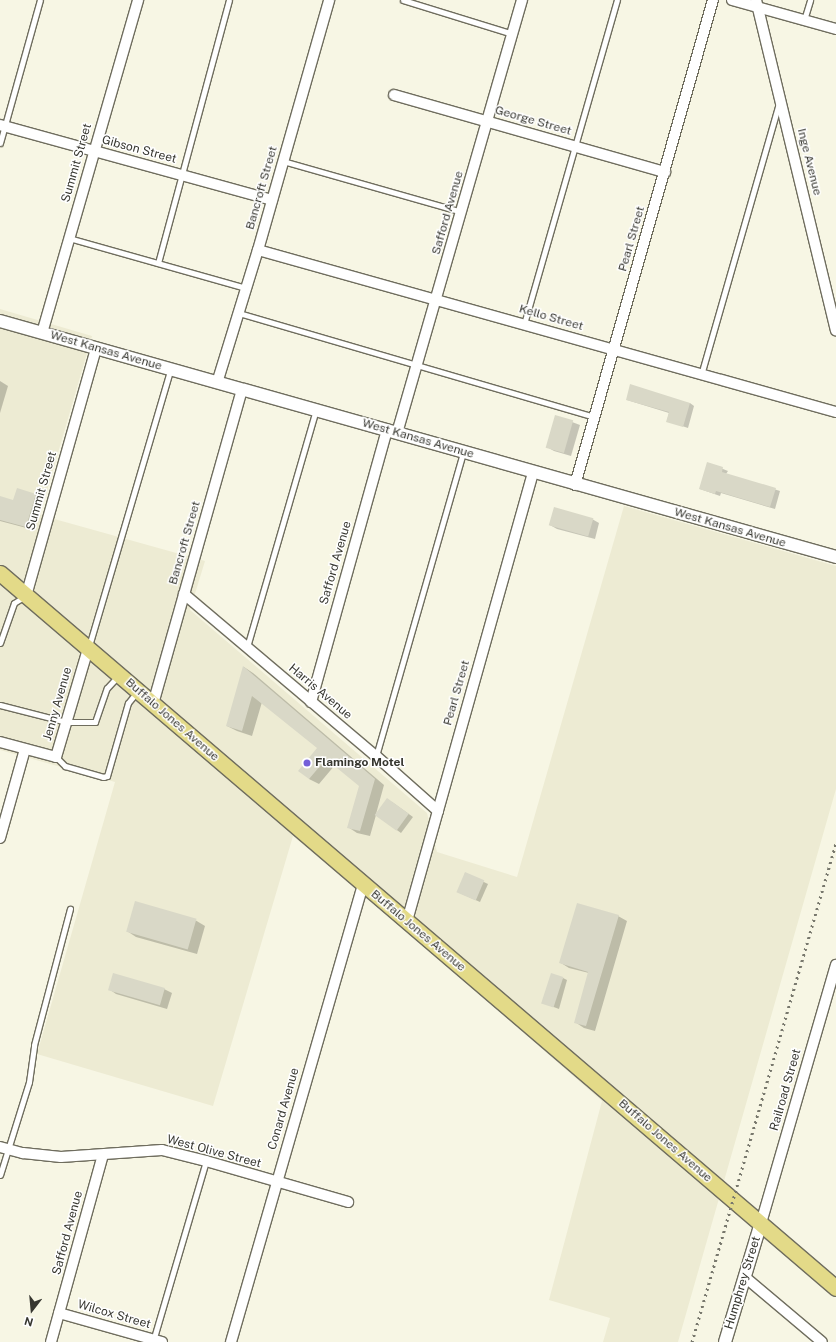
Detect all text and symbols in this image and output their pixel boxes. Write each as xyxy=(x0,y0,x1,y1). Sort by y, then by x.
street label: George Street xyxy=(493,103,573,139)
street label: Summit Street xyxy=(59,122,95,204)
street label: Inge Avenue xyxy=(794,127,824,197)
street label: Gibson Street xyxy=(100,133,178,167)
street label: Bancroft Street xyxy=(243,145,281,231)
street label: Safford Avenue xyxy=(429,170,467,256)
street label: Pearl Street xyxy=(616,205,648,273)
street label: Kello Street xyxy=(517,302,585,334)
street label: West Kansas Avenue xyxy=(48,328,164,374)
street label: West Kansas Avenue xyxy=(360,416,476,462)
street label: Summit Street xyxy=(24,450,60,532)
street label: Bancroft Street xyxy=(166,500,204,586)
street label: West Kansas Avenue xyxy=(672,505,788,551)
street label: Safford Avenue xyxy=(317,520,355,606)
street label: Pearl Street xyxy=(441,659,473,727)
street label: Harris Avenue xyxy=(285,661,355,723)
street label: Jenny Avenue xyxy=(41,666,75,742)
street label: Buffalo Jones Avenue xyxy=(122,675,222,765)
place label: Flamingo Motel xyxy=(315,756,404,770)
marker: Flamingo Motel xyxy=(302,758,312,768)
street label: Buffalo Jones Avenue xyxy=(368,887,468,975)
street label: Railroad Street xyxy=(767,1047,805,1133)
street label: Conard Avenue xyxy=(265,1066,303,1152)
street label: Buffalo Jones Avenue xyxy=(615,1096,715,1186)
street label: West Olive Street xyxy=(165,1132,263,1172)
street label: Safford Avenue xyxy=(50,1189,86,1277)
street label: Humphrey Street xyxy=(722,1235,764,1331)
north arrow xyxy=(12,1290,52,1330)
street label: Wilcox Street xyxy=(76,1298,152,1332)
text: N xyxy=(23,1315,34,1328)

